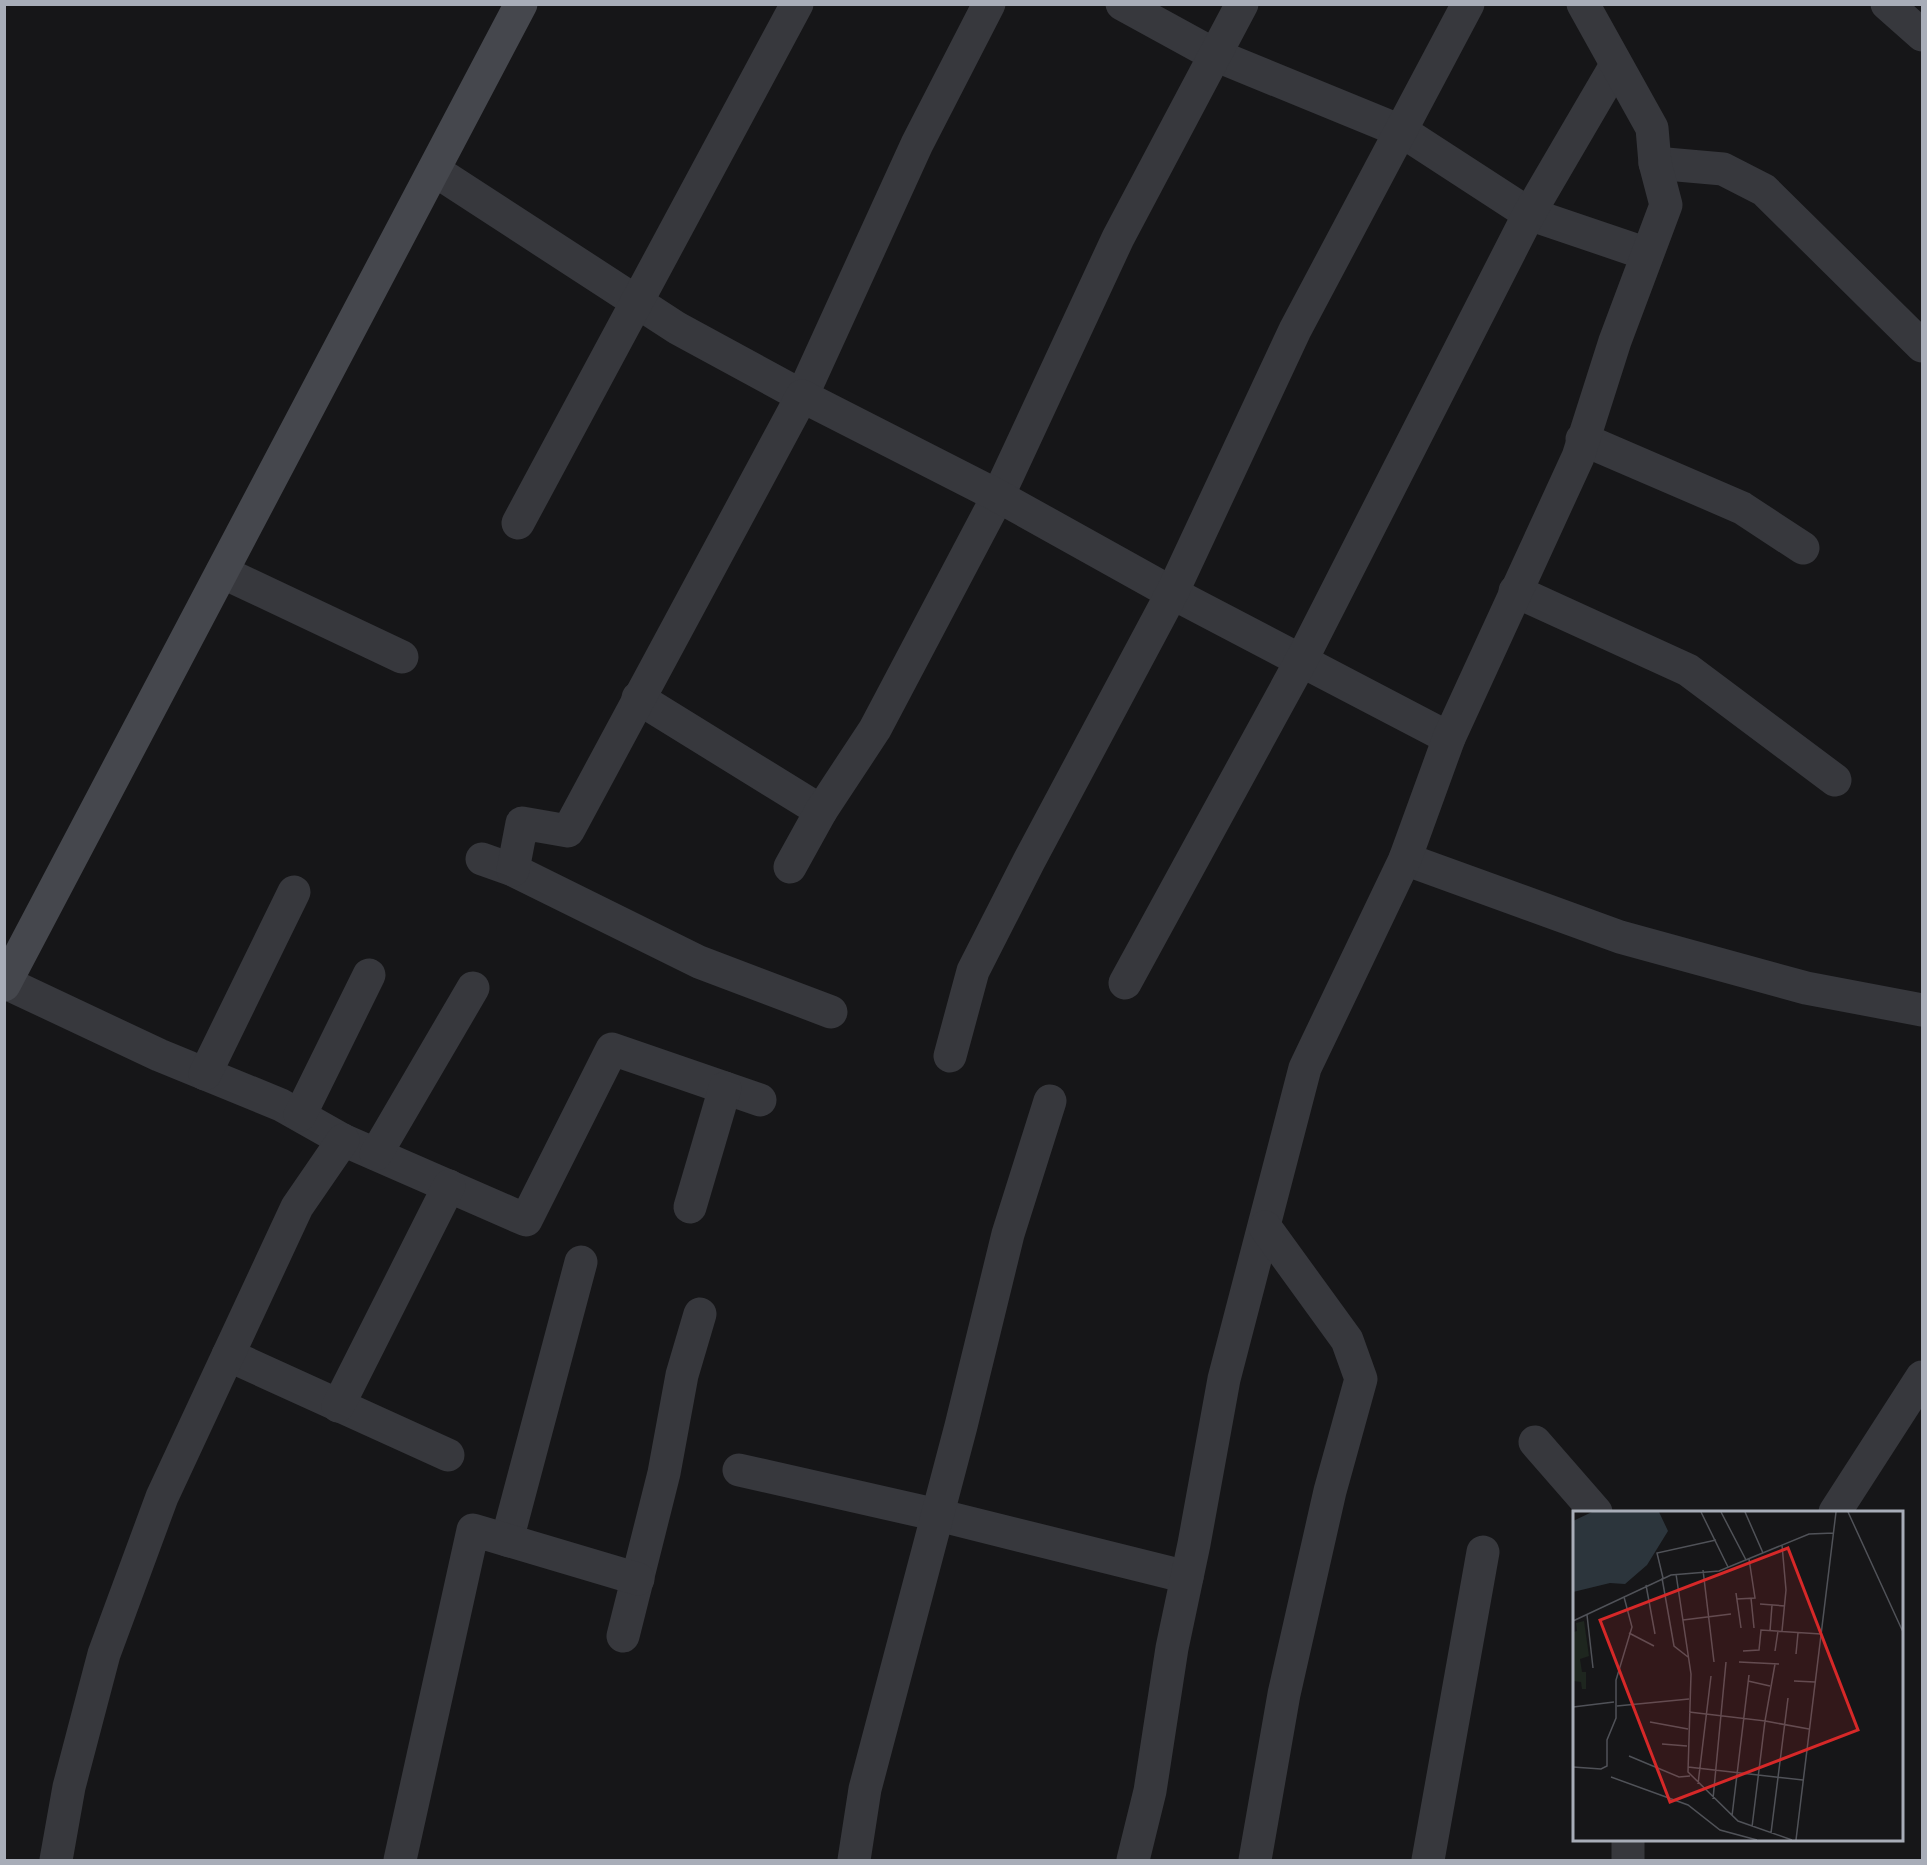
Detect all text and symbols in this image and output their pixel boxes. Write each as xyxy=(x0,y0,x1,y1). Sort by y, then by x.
inset map xyxy=(1573,1511,1903,1841)

